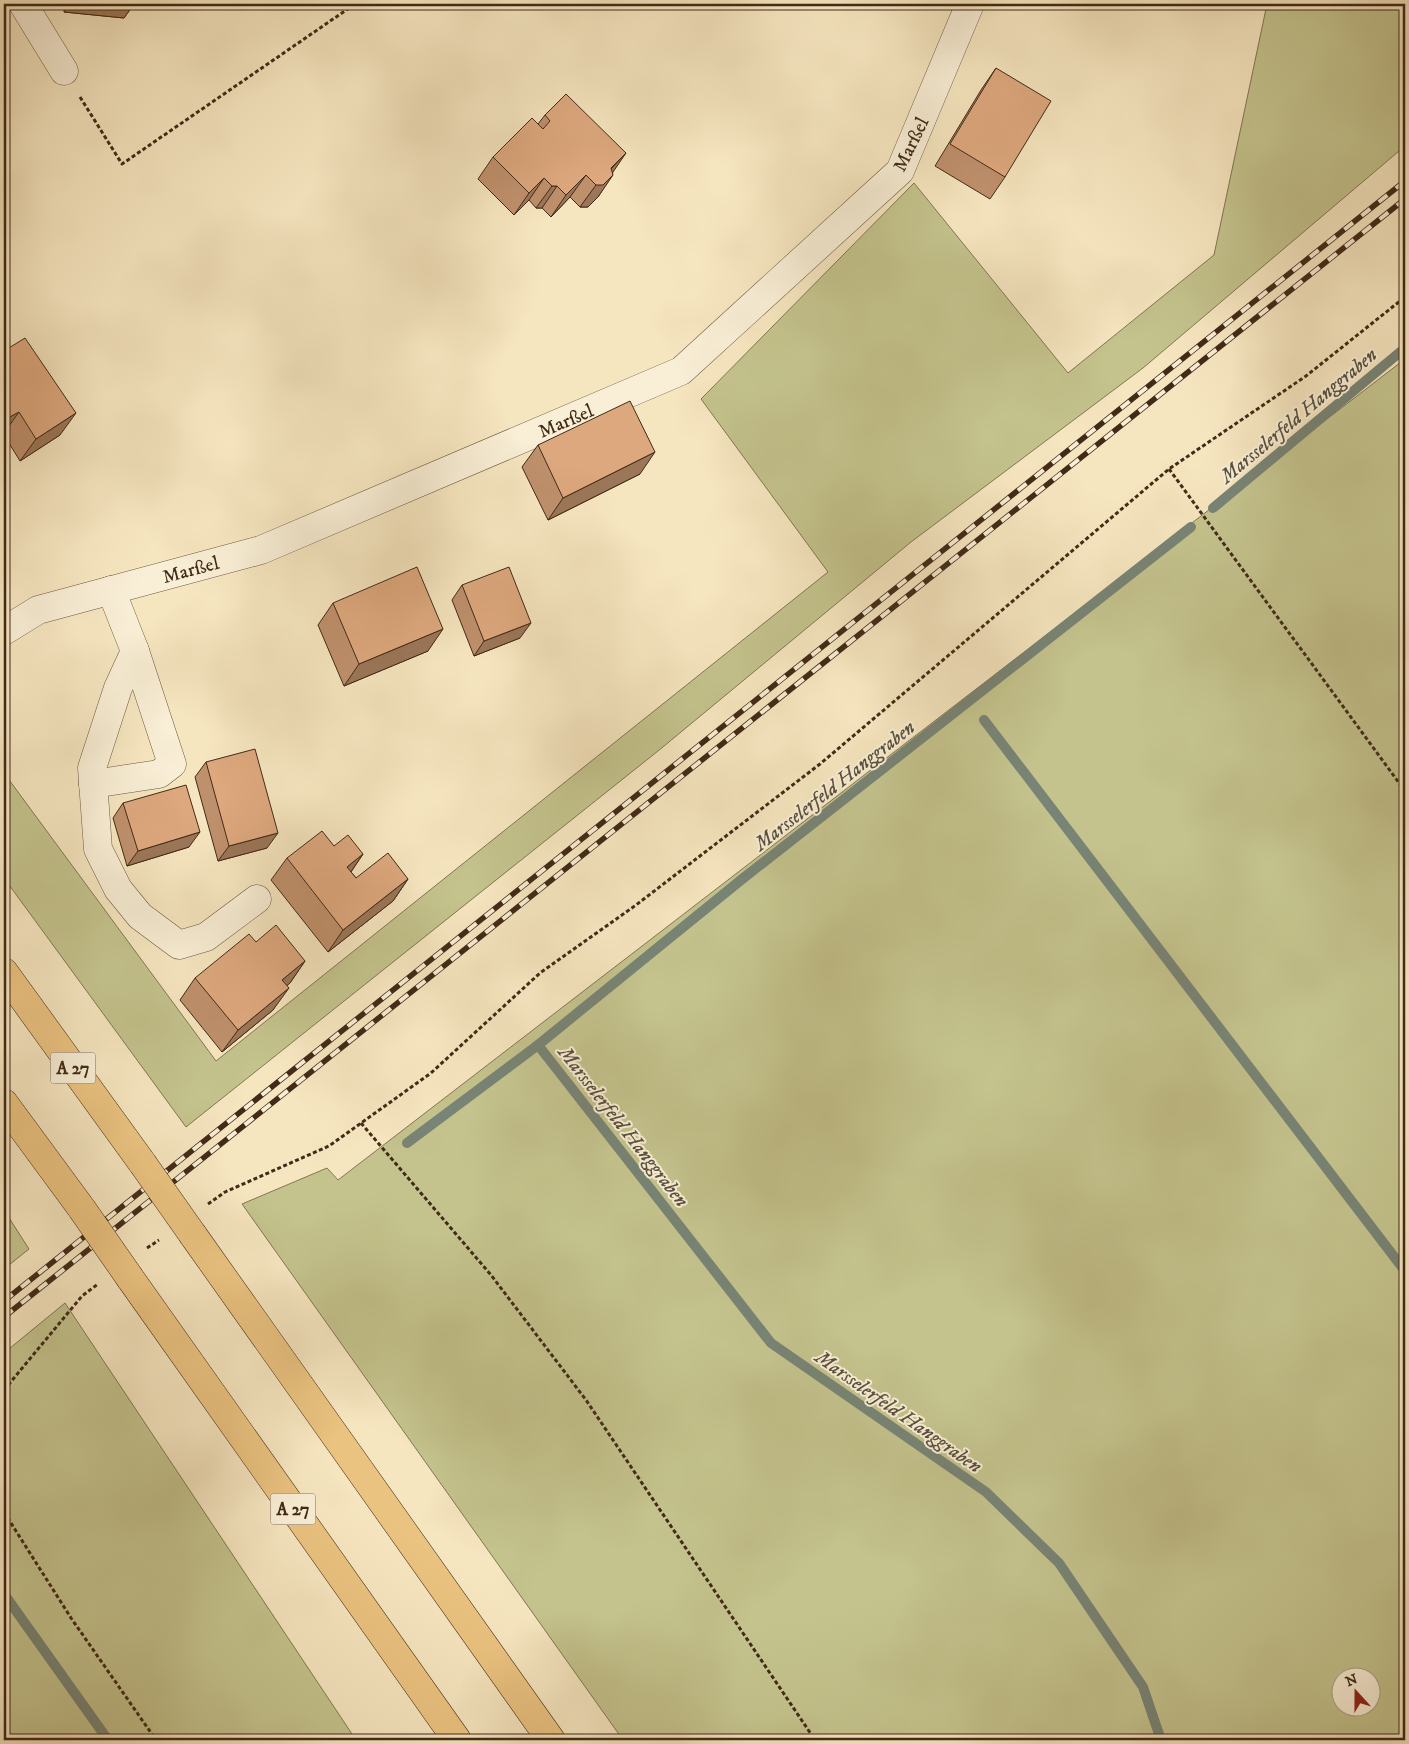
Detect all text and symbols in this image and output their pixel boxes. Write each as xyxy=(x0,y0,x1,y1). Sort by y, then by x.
street label: Marßel xyxy=(888,113,934,176)
water label: Marsselerfeld Hanggraben xyxy=(1214,343,1383,491)
street label: Marßel xyxy=(535,400,597,443)
street label: Marßel xyxy=(160,552,222,589)
water label: Marsselerfeld Hanggraben xyxy=(748,715,921,858)
water label: Marsselerfeld Hanggraben xyxy=(551,1040,694,1213)
road number: A 27 xyxy=(50,1052,96,1084)
water label: Marsselerfeld Hanggraben xyxy=(808,1344,986,1479)
road number: A 27 xyxy=(270,1494,316,1525)
north arrow xyxy=(1332,1666,1382,1716)
text: N xyxy=(1343,1670,1361,1691)

